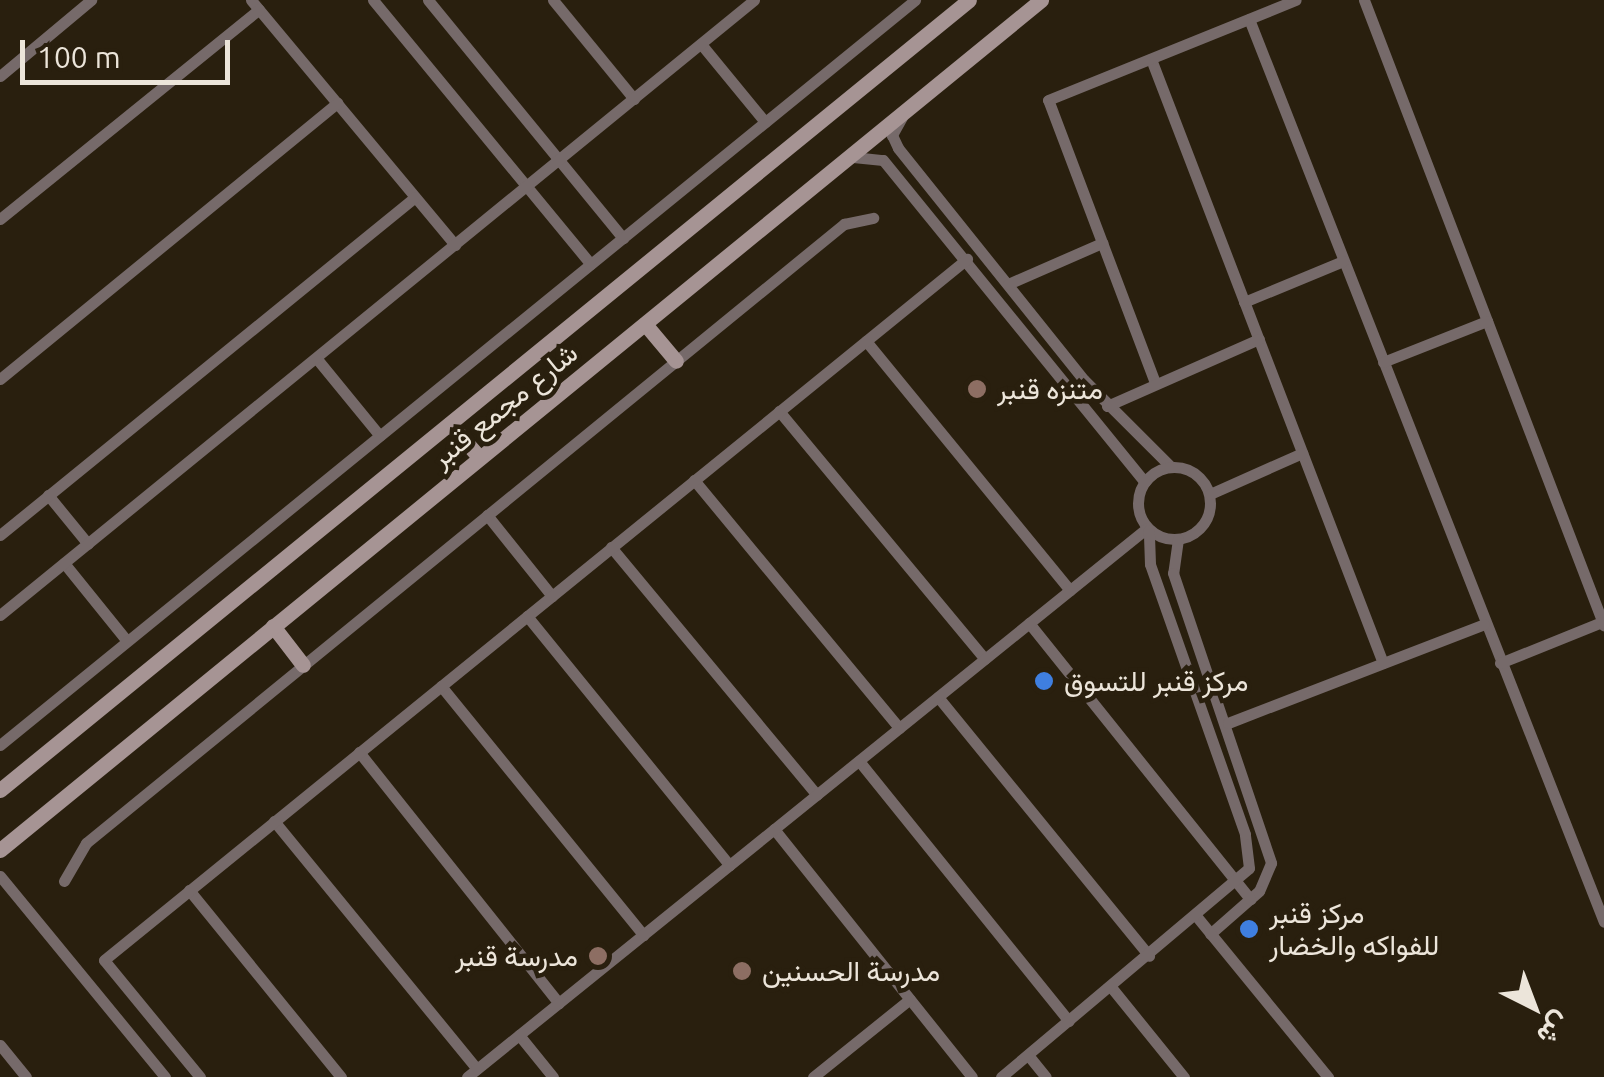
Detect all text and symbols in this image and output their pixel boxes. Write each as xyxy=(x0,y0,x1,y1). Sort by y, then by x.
scale bar xyxy=(25,20,235,82)
text: 100 m xyxy=(37,40,121,74)
street label: شارع مجمع قنبر xyxy=(424,336,584,474)
place label: متنزه قنبر xyxy=(997,372,1103,406)
marker: متنزه قنبر xyxy=(966,378,988,400)
place label: مركز قنبر للتسوق xyxy=(1064,664,1248,698)
marker: مركز قنبر للتسوق xyxy=(1033,670,1055,692)
place label: مركز قنبر للفواكه والخضار xyxy=(1269,896,1439,962)
marker: مركز قنبر للفواكه والخضار xyxy=(1238,918,1260,940)
place label: مدرسة قنبر xyxy=(455,939,578,973)
marker: مدرسة قنبر xyxy=(587,945,609,967)
place label: مدرسة الحسنين xyxy=(762,954,940,988)
north arrow xyxy=(1484,957,1584,1057)
marker: مدرسة الحسنين xyxy=(731,960,753,982)
text: ش xyxy=(1532,1007,1577,1052)

